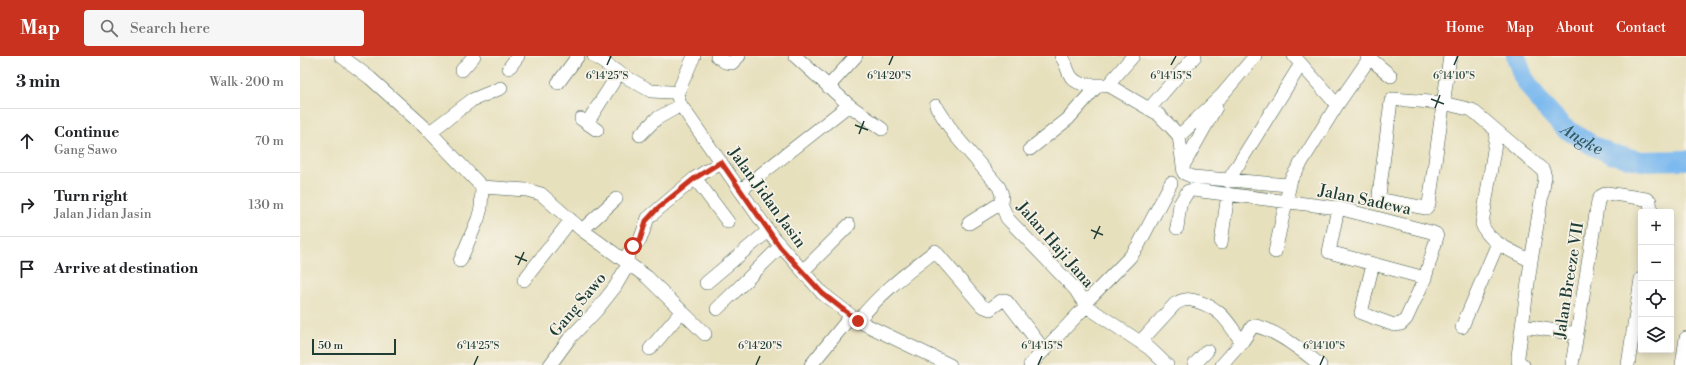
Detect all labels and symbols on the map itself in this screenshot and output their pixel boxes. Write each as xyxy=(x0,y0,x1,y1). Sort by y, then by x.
text: 6°14'25"S xyxy=(586,70,629,82)
text: 6°14'20"S xyxy=(867,70,911,82)
text: 6°14'15"S xyxy=(1150,70,1192,82)
text: 6°14'10"S xyxy=(1433,70,1475,82)
water label: Angke xyxy=(1555,118,1606,161)
street label: Jalan Jidan Jasin xyxy=(723,142,811,252)
street label: Jalan Sadewa xyxy=(1316,180,1414,220)
street label: Jalan Haji Jana xyxy=(1012,197,1099,293)
street label: Jalan Breeze VII xyxy=(1550,221,1588,341)
route start xyxy=(624,237,642,255)
street label: Gang Sawo xyxy=(545,268,611,341)
route end xyxy=(849,312,867,330)
scale bar xyxy=(312,337,396,356)
text: 6°14'25"S xyxy=(457,340,500,352)
text: 6°14'20"S xyxy=(738,340,782,352)
text: 6°14'15"S xyxy=(1021,340,1063,352)
text: 6°14'10"S xyxy=(1303,340,1345,352)

